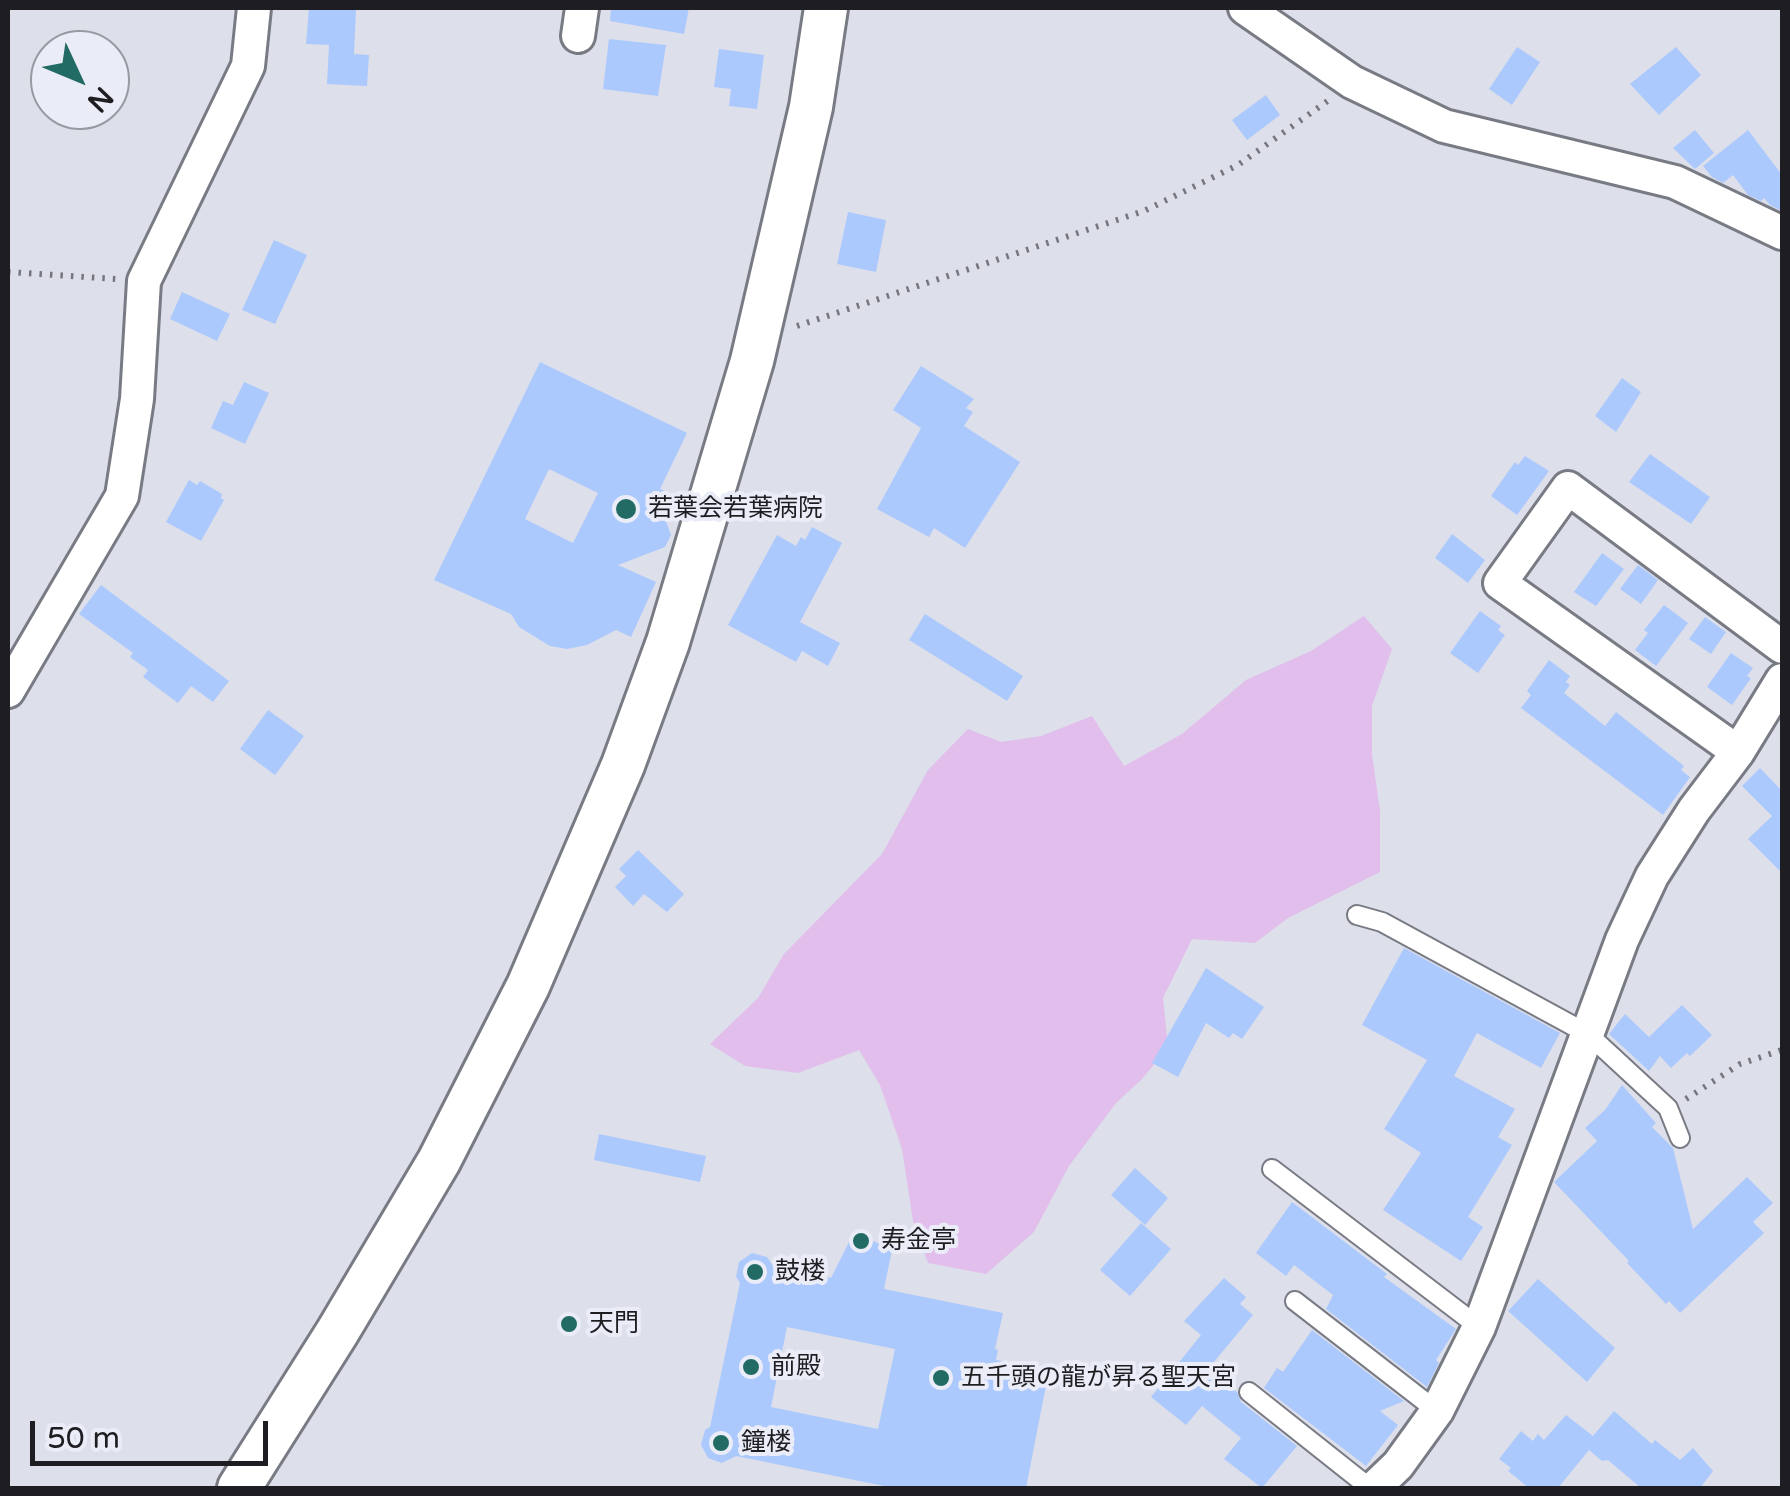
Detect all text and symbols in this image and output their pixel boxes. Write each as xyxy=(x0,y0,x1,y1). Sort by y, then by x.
north arrow xyxy=(30,30,130,130)
text: N xyxy=(80,80,120,119)
place label: 若葉会若葉病院 xyxy=(648,494,823,524)
marker: 若葉会若葉病院 xyxy=(613,496,639,522)
place label: 寿金亭 xyxy=(881,1226,956,1256)
marker: 寿金亭 xyxy=(850,1230,872,1252)
place label: 鼓楼 xyxy=(775,1257,825,1287)
marker: 鼓楼 xyxy=(744,1261,766,1283)
place label: 天門 xyxy=(589,1309,639,1339)
marker: 天門 xyxy=(558,1313,580,1335)
place label: 前殿 xyxy=(771,1352,821,1382)
marker: 前殿 xyxy=(740,1356,762,1378)
place label: 五千頭の龍が昇る聖天宮 xyxy=(961,1363,1236,1393)
marker: 五千頭の龍が昇る聖天宮 xyxy=(930,1367,952,1389)
scale bar xyxy=(35,1401,272,1463)
text: 50 m xyxy=(47,1420,120,1457)
place label: 鐘楼 xyxy=(741,1428,791,1458)
marker: 鐘楼 xyxy=(710,1432,732,1454)

